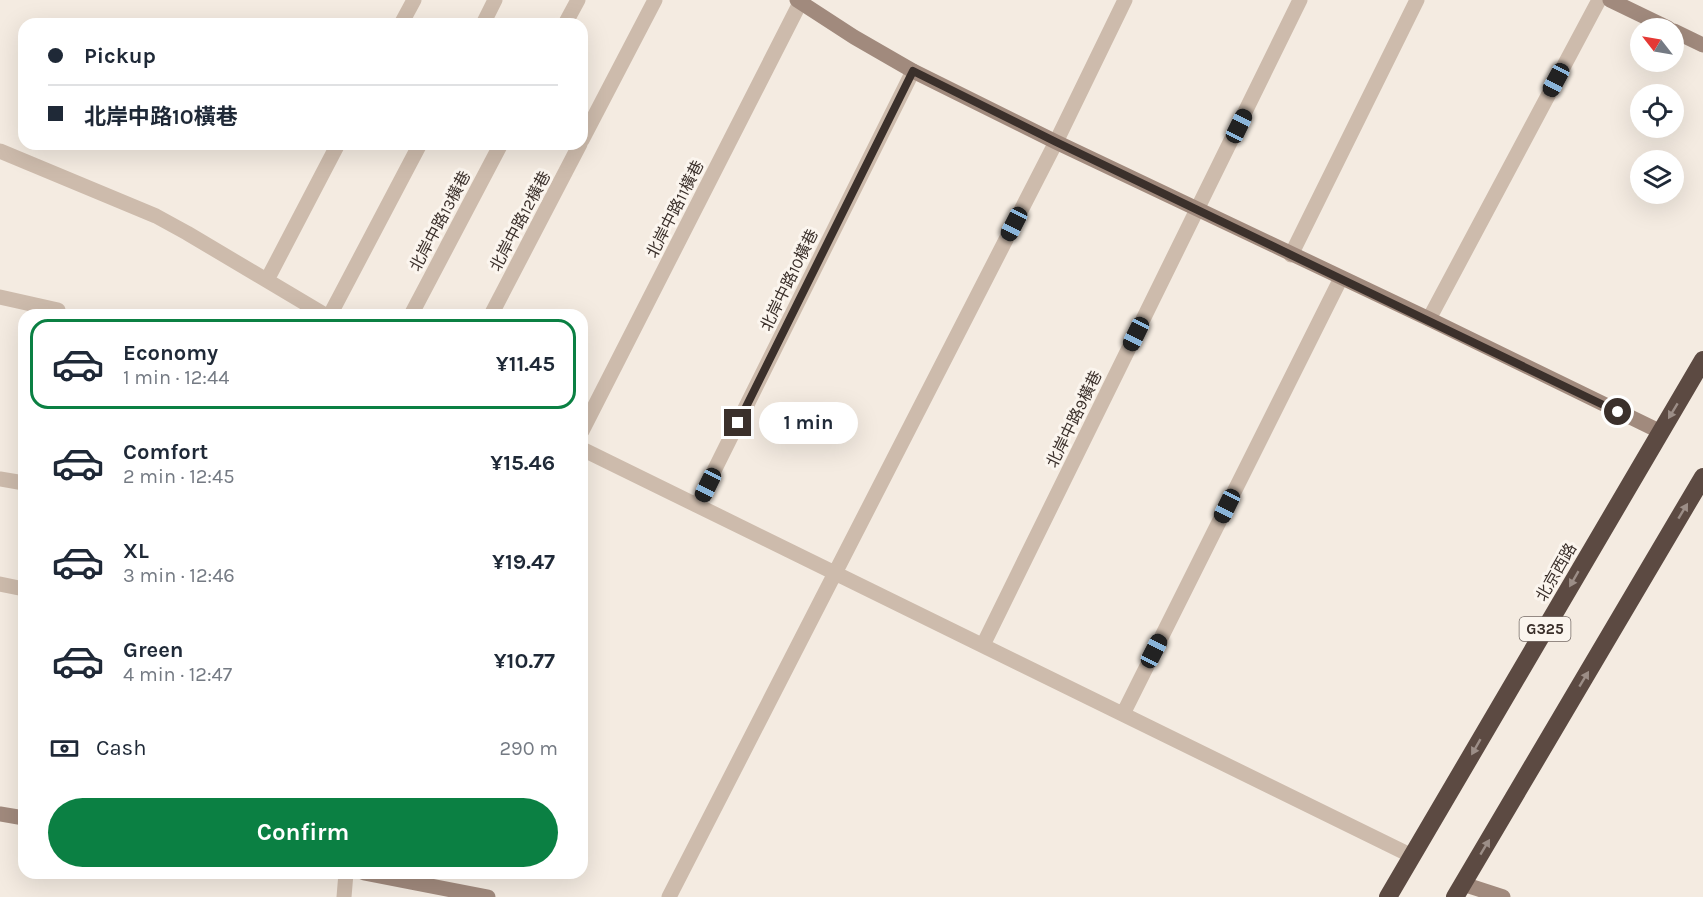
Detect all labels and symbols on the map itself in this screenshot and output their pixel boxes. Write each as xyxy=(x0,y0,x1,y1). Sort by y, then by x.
north arrow xyxy=(1630,18,1684,72)
car xyxy=(1540,60,1572,100)
car xyxy=(1223,106,1255,146)
street label: 北岸中路11橫巷 xyxy=(642,157,708,261)
street label: 北岸中路13橫巷 xyxy=(406,168,474,274)
street label: 北岸中路12橫巷 xyxy=(486,168,554,274)
car xyxy=(998,204,1030,244)
street label: 北岸中路10橫巷 xyxy=(756,226,822,334)
car xyxy=(1120,314,1152,354)
street label: 北岸中路9橫巷 xyxy=(1042,368,1106,470)
route start xyxy=(1604,398,1631,425)
callout: 1 min xyxy=(759,402,858,444)
one-way arrow xyxy=(1668,403,1679,419)
route end xyxy=(724,409,751,436)
car xyxy=(692,465,724,505)
car xyxy=(1211,486,1243,526)
one-way arrow xyxy=(1678,503,1689,519)
street label: 北京西路 xyxy=(1532,540,1580,604)
one-way arrow xyxy=(1569,571,1580,587)
road number: G325 xyxy=(1520,617,1570,641)
car xyxy=(1138,631,1170,671)
one-way arrow xyxy=(1579,670,1589,687)
one-way arrow xyxy=(1470,739,1481,755)
one-way arrow xyxy=(1480,838,1490,855)

